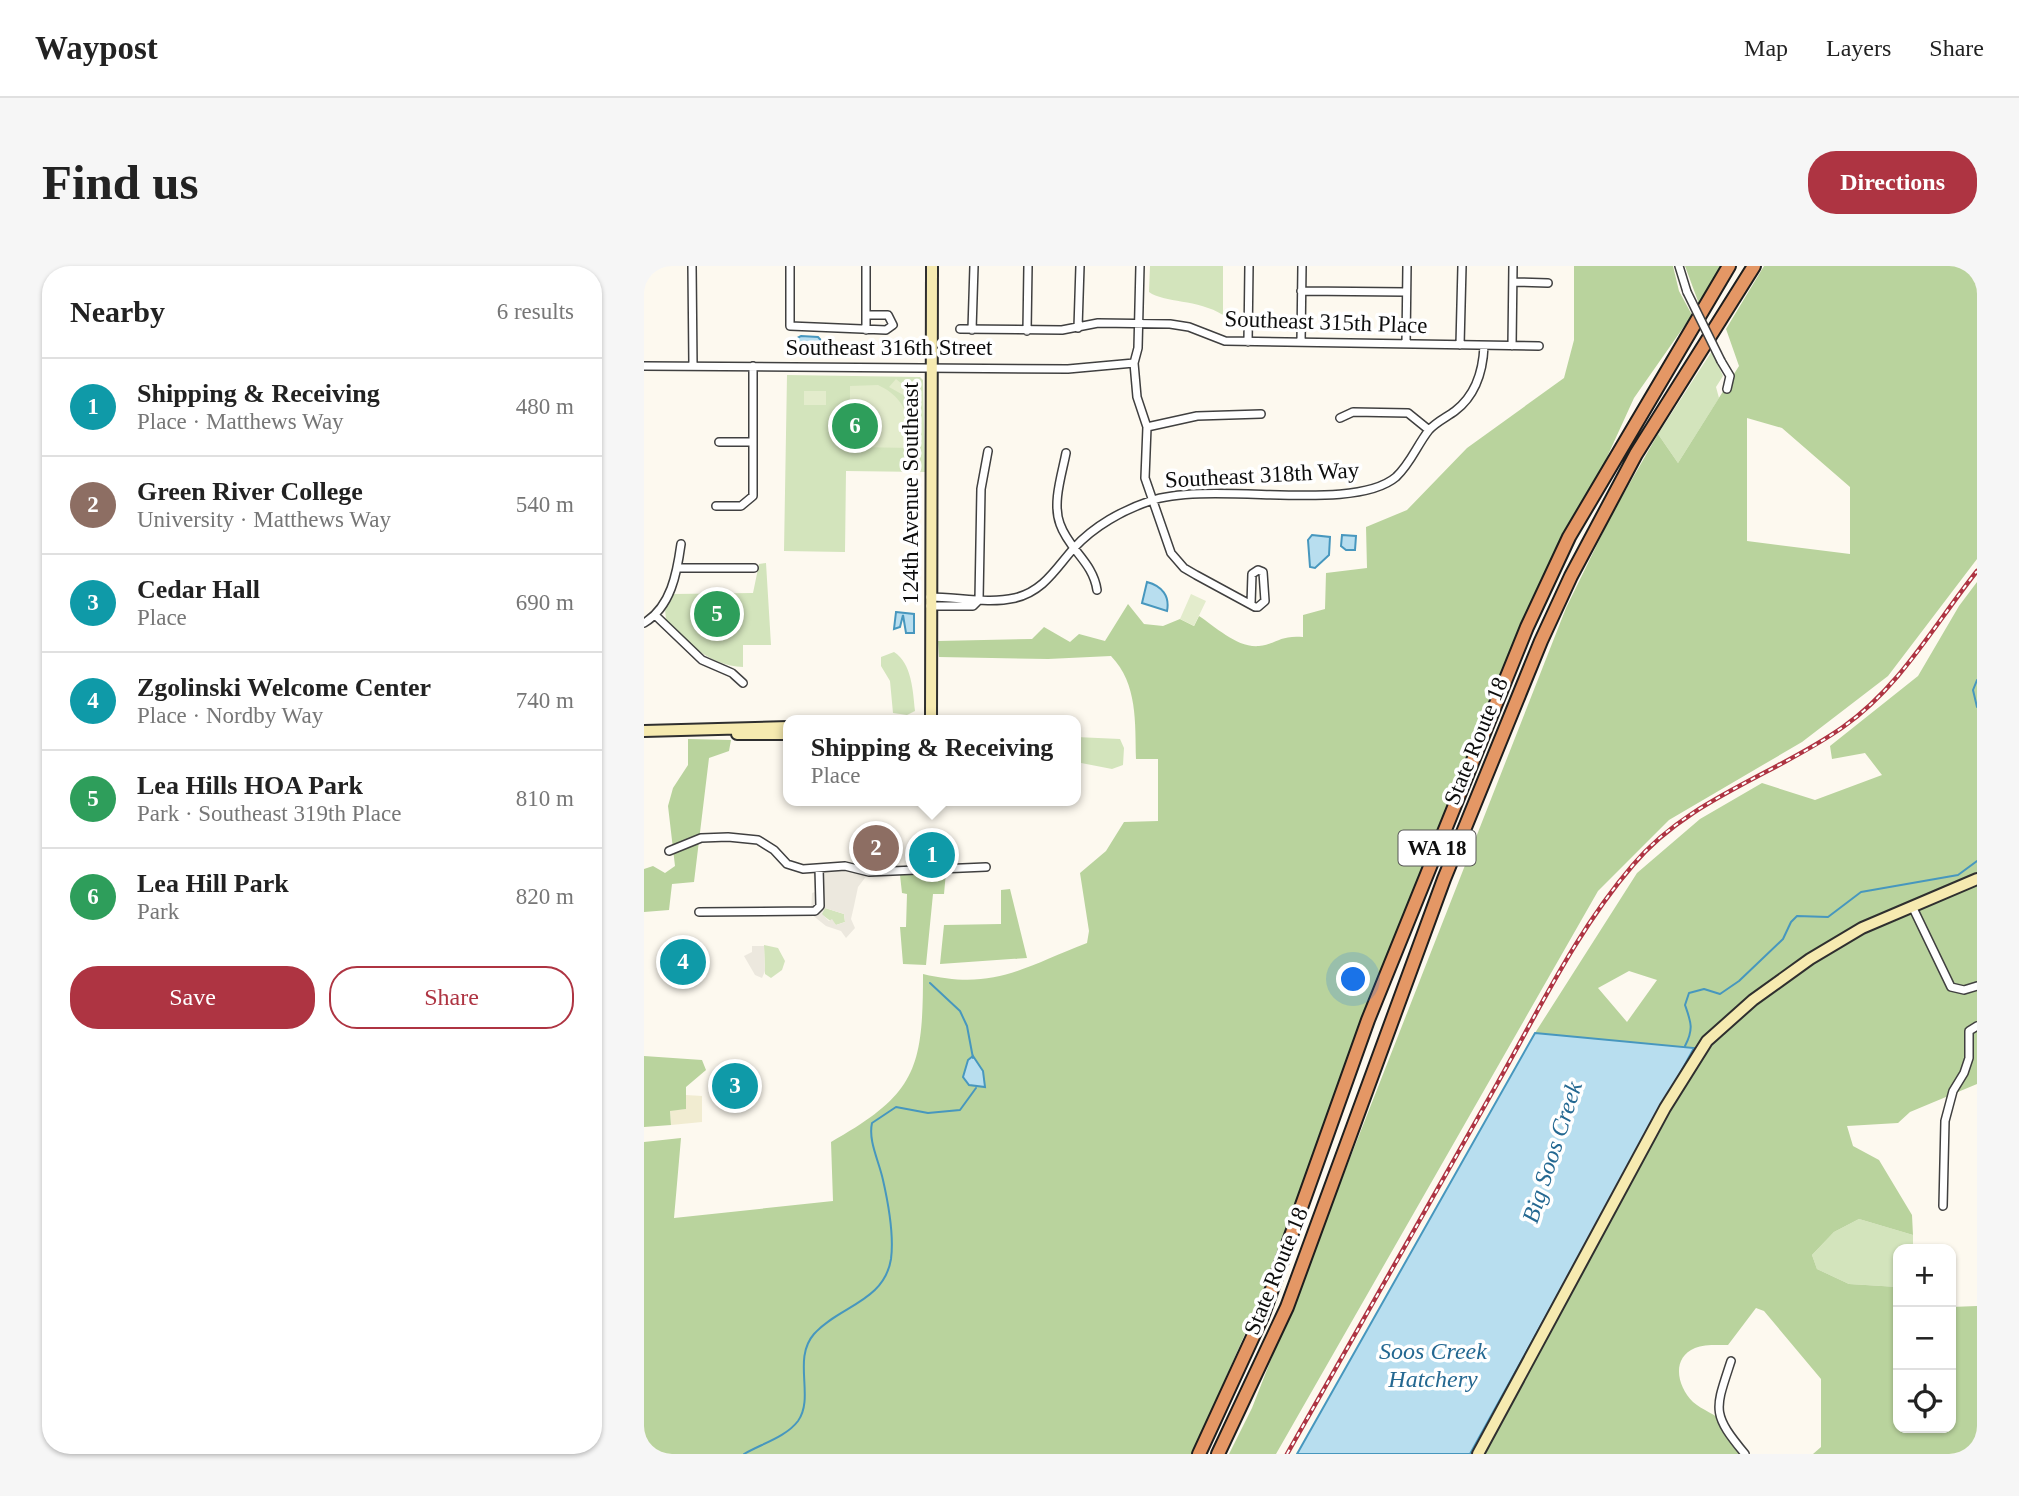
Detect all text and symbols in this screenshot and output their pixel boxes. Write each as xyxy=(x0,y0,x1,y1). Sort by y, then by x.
text: Waypost xyxy=(35,30,158,66)
text: Map xyxy=(1744,35,1788,61)
text: Layers xyxy=(1826,35,1891,61)
text: Share xyxy=(1929,35,1984,61)
button: Directions xyxy=(1808,151,1977,214)
text: Find us xyxy=(42,155,199,210)
text: Nearby xyxy=(70,295,165,328)
text: 6 results xyxy=(497,299,574,324)
street label: Southeast 315th Place xyxy=(1224,306,1428,338)
street label: Southeast 316th Street xyxy=(786,335,993,360)
text: Shipping & Receiving xyxy=(137,379,380,408)
street label: 124th Avenue Southeast xyxy=(898,381,923,604)
text: 1 xyxy=(87,394,99,419)
text: 480 m xyxy=(516,394,574,419)
pin: 6 xyxy=(832,400,878,452)
text: Place · Matthews Way xyxy=(137,409,344,434)
street label: Southeast 318th Way xyxy=(1164,457,1360,493)
text: Green River College xyxy=(137,477,363,506)
text: 2 xyxy=(87,492,99,517)
text: 540 m xyxy=(516,492,574,517)
text: University · Matthews Way xyxy=(137,507,391,532)
text: Cedar Hall xyxy=(137,575,260,604)
pin: 5 xyxy=(694,588,740,640)
text: 3 xyxy=(87,590,99,615)
text: 690 m xyxy=(516,590,574,615)
text: Place xyxy=(137,605,187,630)
text: Zgolinski Welcome Center xyxy=(137,673,431,702)
street label: State Route 18 xyxy=(1439,674,1513,808)
text: 4 xyxy=(87,688,99,713)
text: 740 m xyxy=(516,688,574,713)
text: Place · Nordby Way xyxy=(137,703,323,728)
popup xyxy=(783,715,1081,806)
text: Shipping & Receiving xyxy=(811,733,1053,762)
text: Place xyxy=(811,763,860,788)
text: Lea Hills HOA Park xyxy=(137,771,363,800)
text: 5 xyxy=(87,786,99,811)
text: 810 m xyxy=(516,786,574,811)
text: Park · Southeast 319th Place xyxy=(137,801,401,826)
pin: 2 xyxy=(853,822,899,874)
pin: 1 xyxy=(909,829,955,881)
road number: WA 18 xyxy=(1398,830,1476,866)
text: Lea Hill Park xyxy=(137,869,289,898)
text: 6 xyxy=(87,884,99,909)
text: 820 m xyxy=(516,884,574,909)
text: Park xyxy=(137,899,179,924)
pin: 4 xyxy=(660,936,706,988)
your location xyxy=(1336,962,1370,996)
button: Save xyxy=(70,966,315,1029)
button: Share xyxy=(329,966,574,1029)
pin: 3 xyxy=(712,1060,758,1112)
water label: Big Soos Creek xyxy=(1517,1078,1587,1226)
street label: State Route 18 xyxy=(1239,1204,1313,1338)
map controls xyxy=(1893,1244,1956,1433)
button: + xyxy=(1893,1244,1956,1307)
button: − xyxy=(1893,1307,1956,1370)
water label: Soos Creek Hatchery xyxy=(1379,1338,1487,1392)
button: locate xyxy=(1893,1370,1956,1433)

